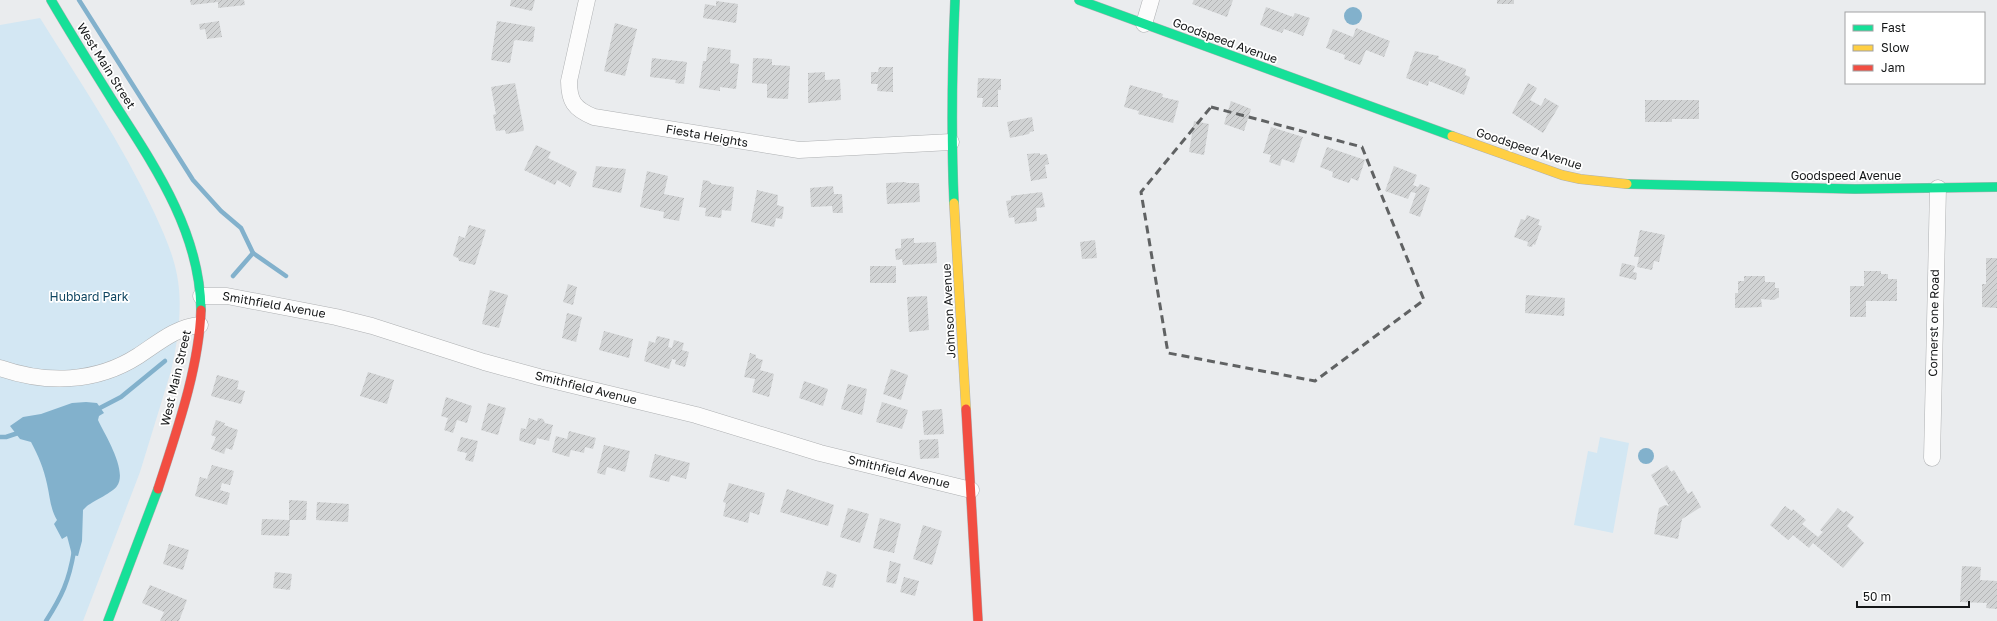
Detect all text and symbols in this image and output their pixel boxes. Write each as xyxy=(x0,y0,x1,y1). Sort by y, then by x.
legend xyxy=(1845,12,1985,84)
street label: Goodspeed Avenue xyxy=(1171,15,1280,67)
street label: West Main Street xyxy=(74,20,139,112)
text: Fast xyxy=(1881,20,1906,35)
text: Slow xyxy=(1881,40,1909,55)
text: Jam xyxy=(1881,60,1905,75)
street label: Fiesta Heights xyxy=(665,121,749,150)
street label: Goodspeed Avenue xyxy=(1474,124,1584,173)
street label: Goodspeed Avenue xyxy=(1791,168,1901,183)
street label: Johnson Avenue xyxy=(939,263,958,359)
street label: Cornerst one Road xyxy=(1925,269,1942,377)
street label: Smithfield Avenue xyxy=(221,288,327,321)
park label: Hubbard Park xyxy=(50,289,129,304)
street label: West Main Street xyxy=(157,328,194,428)
street label: Smithfield Avenue xyxy=(534,368,639,407)
street label: Smithfield Avenue xyxy=(847,452,952,491)
scale bar xyxy=(1857,583,1969,609)
text: 50 m xyxy=(1863,589,1891,604)

